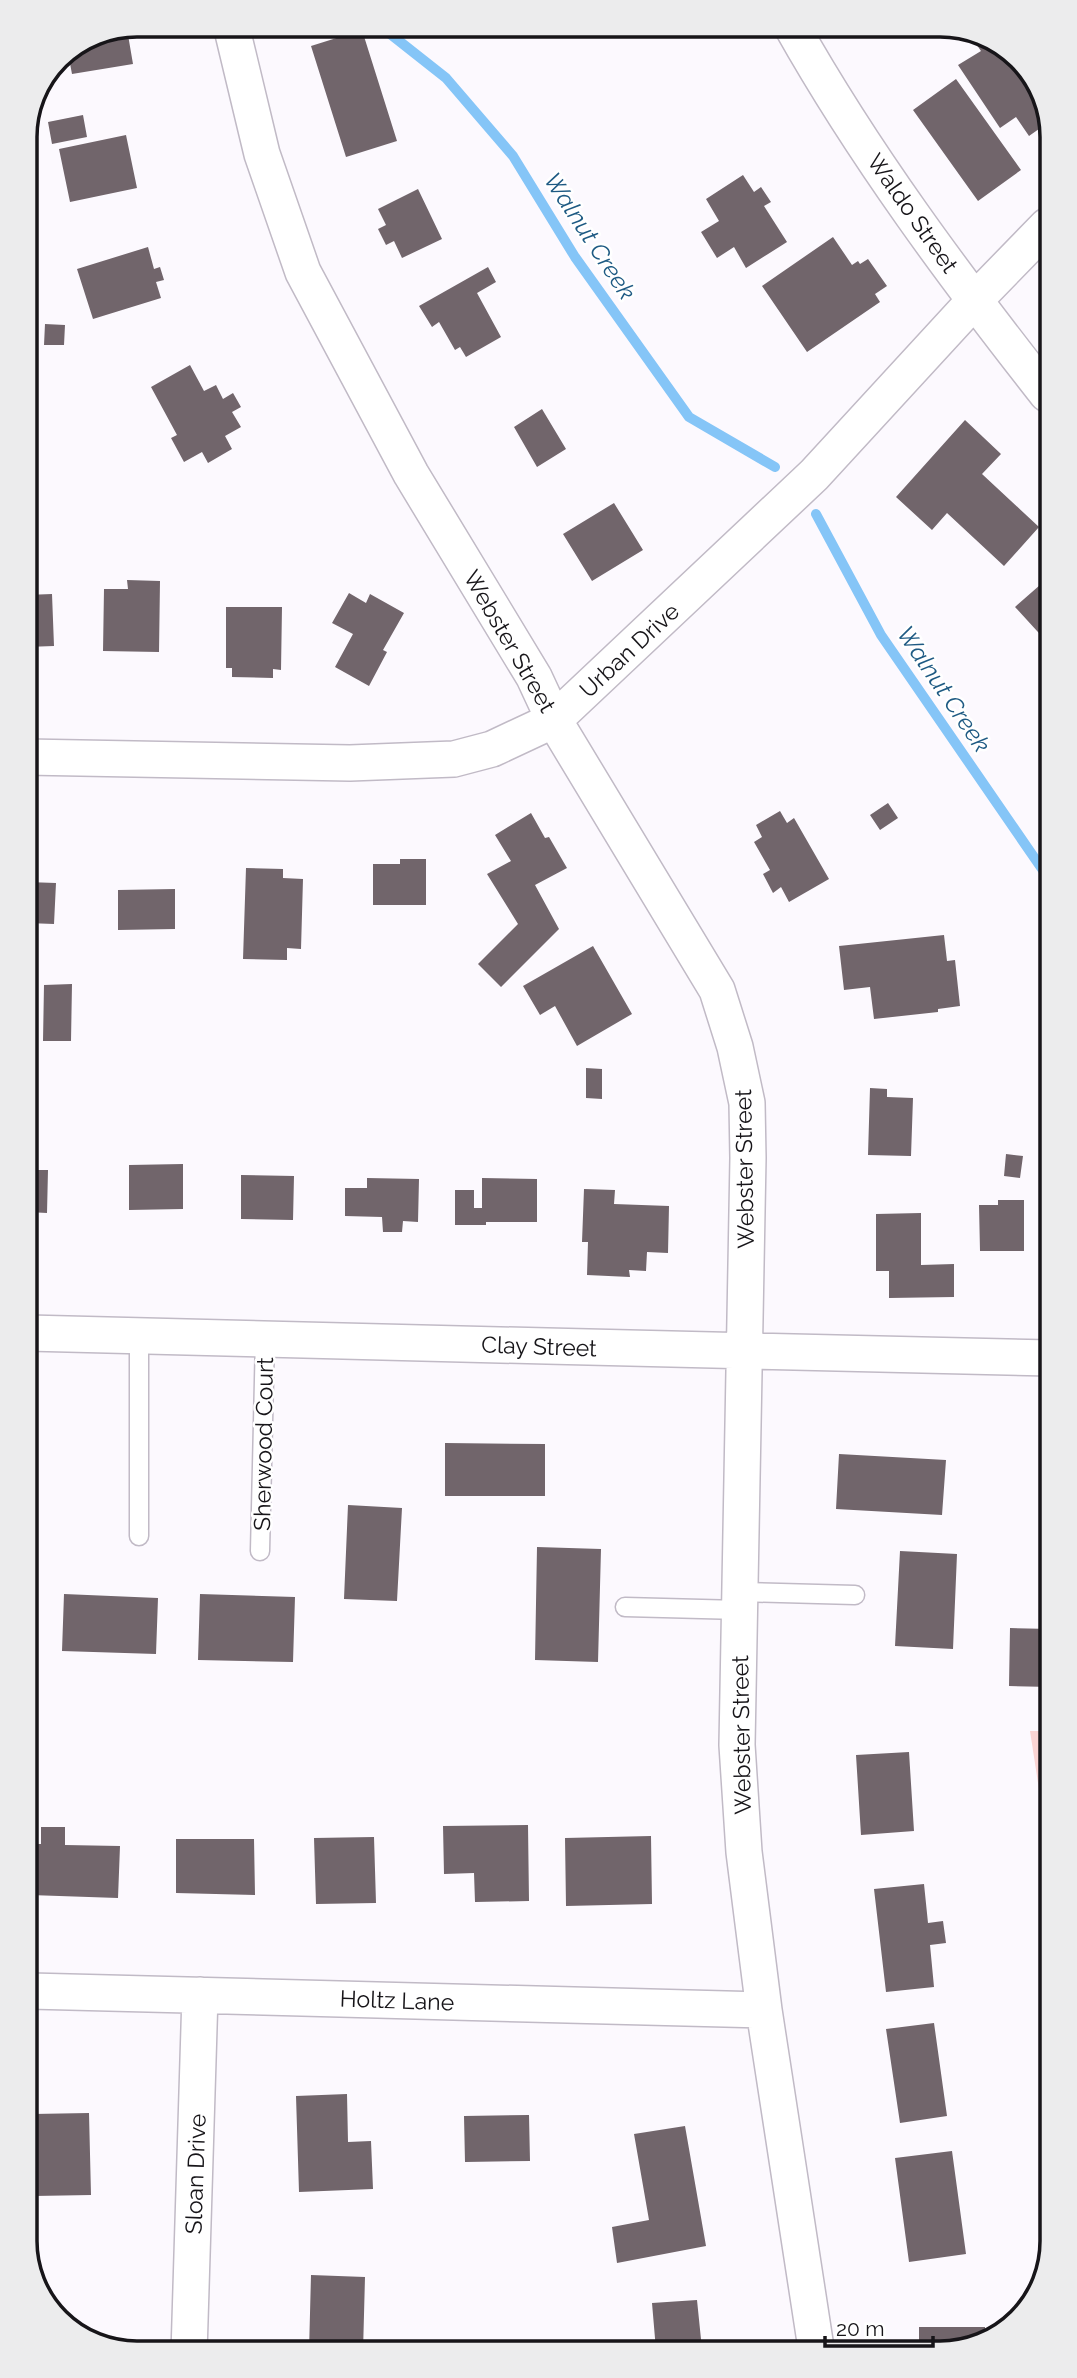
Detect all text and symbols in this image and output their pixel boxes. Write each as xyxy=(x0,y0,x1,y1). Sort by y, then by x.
street label: Waldo Street xyxy=(862,148,964,278)
water label: Walnut Creek xyxy=(538,167,642,305)
street label: Webster Street xyxy=(458,565,562,717)
street label: Urban Drive xyxy=(574,597,684,703)
water label: Walnut Creek xyxy=(891,620,997,758)
street label: Webster Street xyxy=(729,1089,759,1249)
street label: Clay Street xyxy=(481,1330,598,1362)
street label: Sherwood Court xyxy=(248,1357,278,1531)
street label: Webster Street xyxy=(726,1655,756,1815)
street label: Holtz Lane xyxy=(339,1985,455,2015)
street label: Sloan Drive xyxy=(179,2113,211,2235)
scale bar xyxy=(825,2304,934,2348)
text: 20 m xyxy=(836,2316,884,2341)

